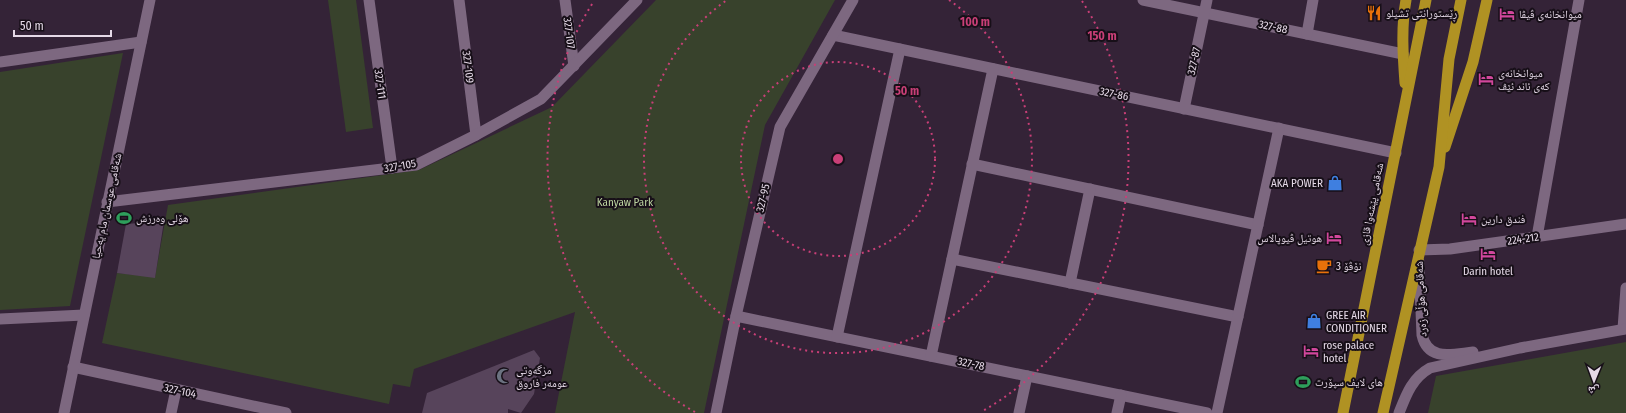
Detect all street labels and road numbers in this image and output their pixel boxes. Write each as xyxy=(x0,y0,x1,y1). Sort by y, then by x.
street label: 327-107 xyxy=(561,16,577,50)
street label: 327-88 xyxy=(1257,18,1289,36)
street label: 327-87 xyxy=(1185,45,1203,76)
street label: 327-109 xyxy=(460,50,476,84)
street label: 327-111 xyxy=(371,68,389,100)
street label: 327-86 xyxy=(1098,85,1130,103)
street label: شەقامی عوسمان مام یەحیا xyxy=(89,152,125,260)
street label: 327-105 xyxy=(383,157,417,175)
street label: شەقامی پێشەوا قازی xyxy=(1358,162,1386,246)
street label: 327-95 xyxy=(753,183,773,213)
street label: 224-212 xyxy=(1506,230,1540,248)
street label: شەقامی هۆڵی زەرد xyxy=(1412,261,1429,337)
street label: 327-78 xyxy=(956,355,986,373)
street label: 327-104 xyxy=(163,381,198,401)

